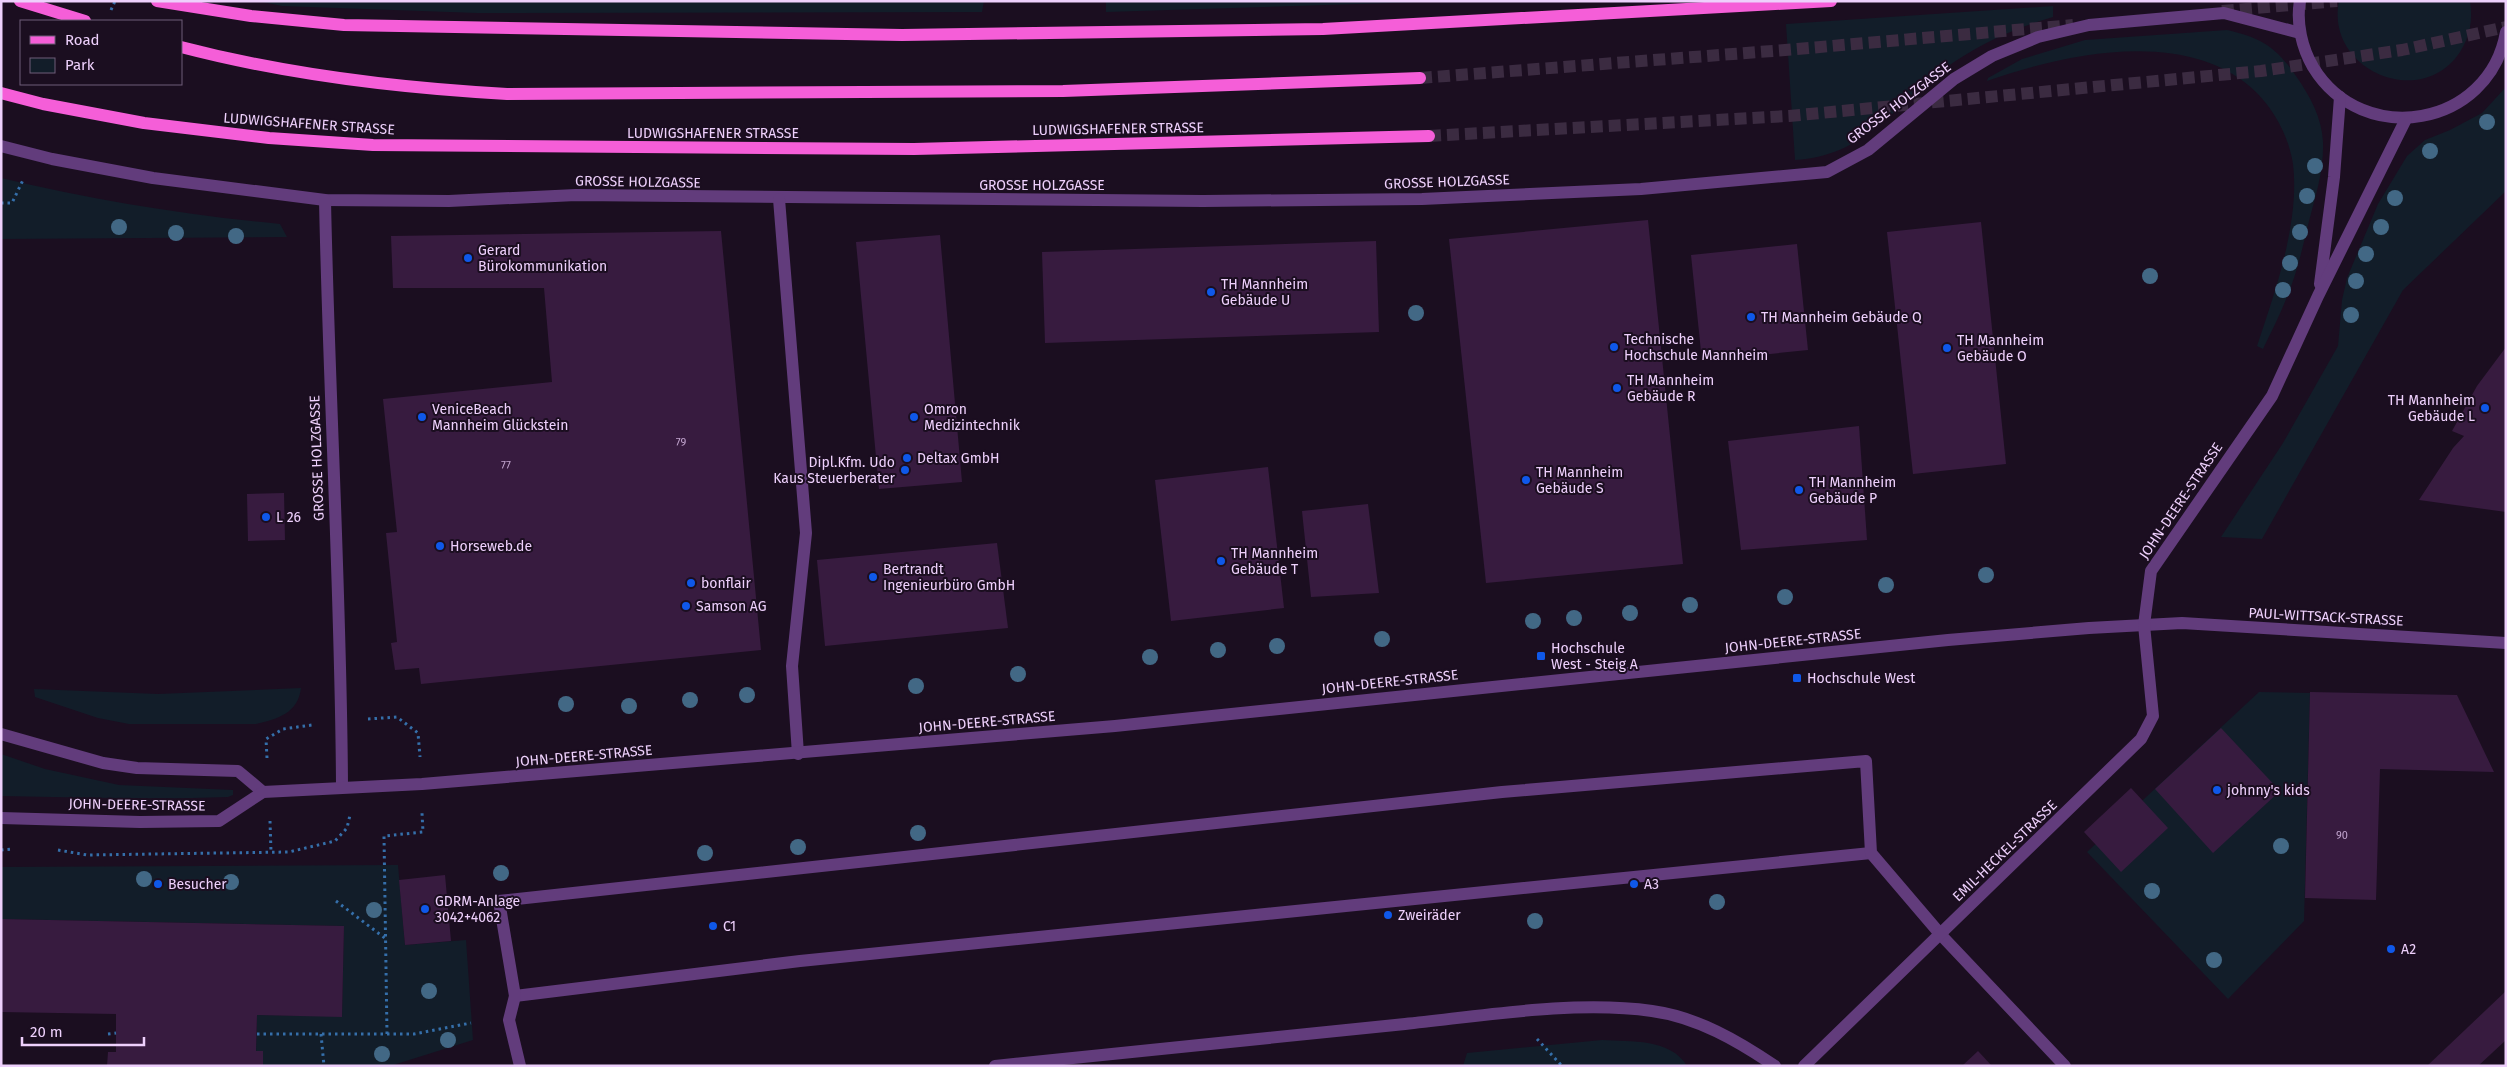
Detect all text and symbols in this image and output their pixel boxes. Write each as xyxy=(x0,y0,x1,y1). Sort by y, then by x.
legend xyxy=(20,20,182,85)
text: Road xyxy=(65,31,100,49)
text: Park xyxy=(65,56,95,74)
street label: GROSSE HOLZGASSE xyxy=(1844,58,1954,148)
street label: LUDWIGSHAFENER STRASSE xyxy=(223,110,395,138)
street label: LUDWIGSHAFENER STRASSE xyxy=(1032,119,1204,139)
street label: LUDWIGSHAFENER STRASSE xyxy=(627,125,799,142)
street label: GROSSE HOLZGASSE xyxy=(1384,171,1510,193)
street label: GROSSE HOLZGASSE xyxy=(575,172,701,192)
street label: GROSSE HOLZGASSE xyxy=(979,177,1105,194)
place label: Gerard Bürokommunikation xyxy=(478,242,607,275)
marker: Gerard Bürokommunikation xyxy=(462,252,474,264)
place label: TH Mannheim Gebäude U xyxy=(1221,276,1308,309)
marker: TH Mannheim Gebäude U xyxy=(1205,286,1217,298)
place label: TH Mannheim Gebäude Q xyxy=(1761,309,1922,326)
marker: TH Mannheim Gebäude Q xyxy=(1745,311,1757,323)
place label: Technische Hochschule Mannheim xyxy=(1624,331,1768,364)
place label: TH Mannheim Gebäude O xyxy=(1957,332,2044,365)
marker: Technische Hochschule Mannheim xyxy=(1608,341,1620,353)
marker: TH Mannheim Gebäude O xyxy=(1941,342,1953,354)
place label: TH Mannheim Gebäude R xyxy=(1627,372,1714,405)
marker: TH Mannheim Gebäude R xyxy=(1611,382,1623,394)
place label: TH Mannheim Gebäude L xyxy=(2388,392,2475,425)
street label: GROSSE HOLZGASSE xyxy=(306,395,328,521)
place label: VeniceBeach Mannheim Glückstein xyxy=(432,401,568,434)
place label: Omron Medizintechnik xyxy=(924,401,1021,434)
marker: TH Mannheim Gebäude L xyxy=(2479,402,2491,414)
marker: VeniceBeach Mannheim Glückstein xyxy=(416,411,428,423)
marker: Omron Medizintechnik xyxy=(908,411,920,423)
house number: 79 xyxy=(676,436,686,449)
street label: JOHN-DEERE-STRASSE xyxy=(2136,439,2226,563)
place label: Deltax GmbH xyxy=(917,450,1000,467)
marker: Deltax GmbH xyxy=(901,452,913,464)
place label: Dipl.Kfm. Udo Kaus Steuerberater xyxy=(773,454,896,487)
house number: 77 xyxy=(501,459,511,472)
marker: Dipl.Kfm. Udo Kaus Steuerberater xyxy=(899,464,911,476)
place label: TH Mannheim Gebäude S xyxy=(1536,464,1623,497)
marker: TH Mannheim Gebäude S xyxy=(1520,474,1532,486)
place label: TH Mannheim Gebäude P xyxy=(1809,474,1896,507)
marker: TH Mannheim Gebäude P xyxy=(1793,484,1805,496)
place label: L 26 xyxy=(276,509,301,526)
marker: L 26 xyxy=(260,511,272,523)
place label: Horseweb.de xyxy=(450,538,532,555)
marker: Horseweb.de xyxy=(434,540,446,552)
place label: TH Mannheim Gebäude T xyxy=(1231,545,1318,578)
marker: TH Mannheim Gebäude T xyxy=(1215,555,1227,567)
place label: Bertrandt Ingenieurbüro GmbH xyxy=(883,561,1015,594)
marker: Bertrandt Ingenieurbüro GmbH xyxy=(867,571,879,583)
place label: bonflair xyxy=(701,575,751,592)
marker: bonflair xyxy=(685,577,697,589)
place label: Samson AG xyxy=(696,598,767,615)
marker: Samson AG xyxy=(680,600,692,612)
street label: PAUL-WITTSACK-STRASSE xyxy=(2248,604,2404,630)
street label: JOHN-DEERE-STRASSE xyxy=(1724,625,1862,657)
place label: Hochschule West - Steig A xyxy=(1551,640,1638,673)
marker: Hochschule West - Steig A xyxy=(1535,650,1547,662)
street label: JOHN-DEERE-STRASSE xyxy=(1321,666,1459,698)
place label: Hochschule West xyxy=(1807,670,1916,687)
marker: Hochschule West xyxy=(1791,672,1803,684)
street label: JOHN-DEERE-STRASSE xyxy=(918,708,1056,736)
street label: JOHN-DEERE-STRASSE xyxy=(515,742,653,770)
place label: johnny's kids xyxy=(2226,782,2310,799)
marker: johnny's kids xyxy=(2211,784,2223,796)
street label: JOHN-DEERE-STRASSE xyxy=(68,795,206,815)
street label: EMIL-HECKEL-STRASSE xyxy=(1949,797,2061,905)
house number: 90 xyxy=(2336,829,2348,842)
place label: Besucher xyxy=(168,876,227,893)
place label: A3 xyxy=(1644,876,1659,893)
marker: Besucher xyxy=(152,878,164,890)
marker: A3 xyxy=(1628,878,1640,890)
place label: GDRM-Anlage 3042+4062 xyxy=(435,893,520,926)
marker: GDRM-Anlage 3042+4062 xyxy=(419,903,431,915)
place label: Zweiräder xyxy=(1398,907,1461,924)
marker: Zweiräder xyxy=(1382,909,1394,921)
place label: C1 xyxy=(723,918,736,935)
marker: C1 xyxy=(707,920,719,932)
place label: A2 xyxy=(2401,941,2416,958)
marker: A2 xyxy=(2385,943,2397,955)
scale bar xyxy=(22,1014,145,1046)
text: 20 m xyxy=(30,1023,63,1041)

